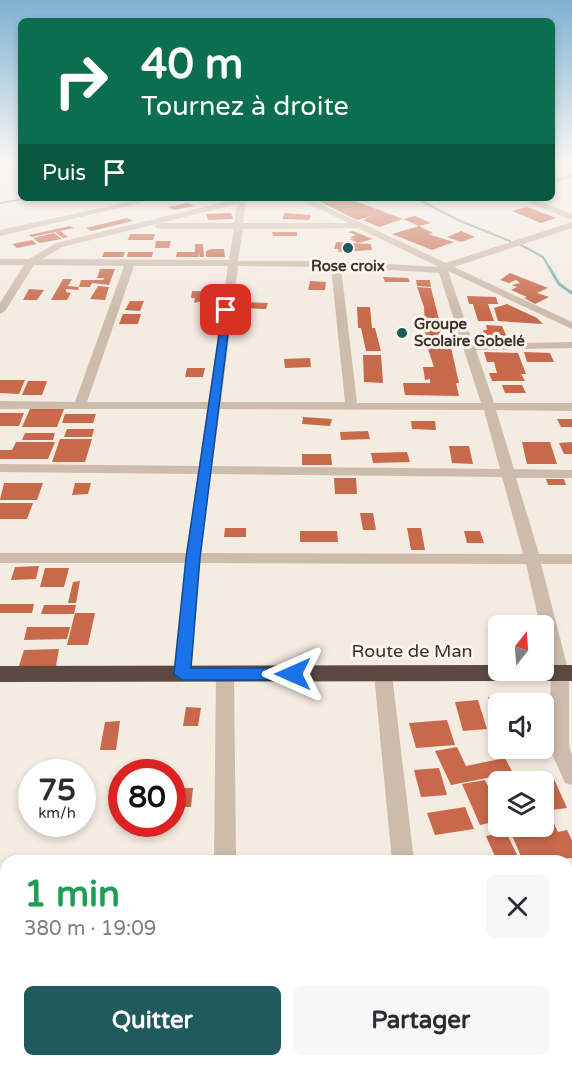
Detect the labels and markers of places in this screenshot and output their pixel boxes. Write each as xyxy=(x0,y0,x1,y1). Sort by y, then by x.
marker: Rose croix xyxy=(341,241,355,255)
place label: Rose croix xyxy=(311,257,385,275)
pin xyxy=(200,284,251,335)
place label: Groupe Scolaire Gobelé xyxy=(414,315,525,350)
marker: Groupe Scolaire Gobelé xyxy=(395,326,409,340)

